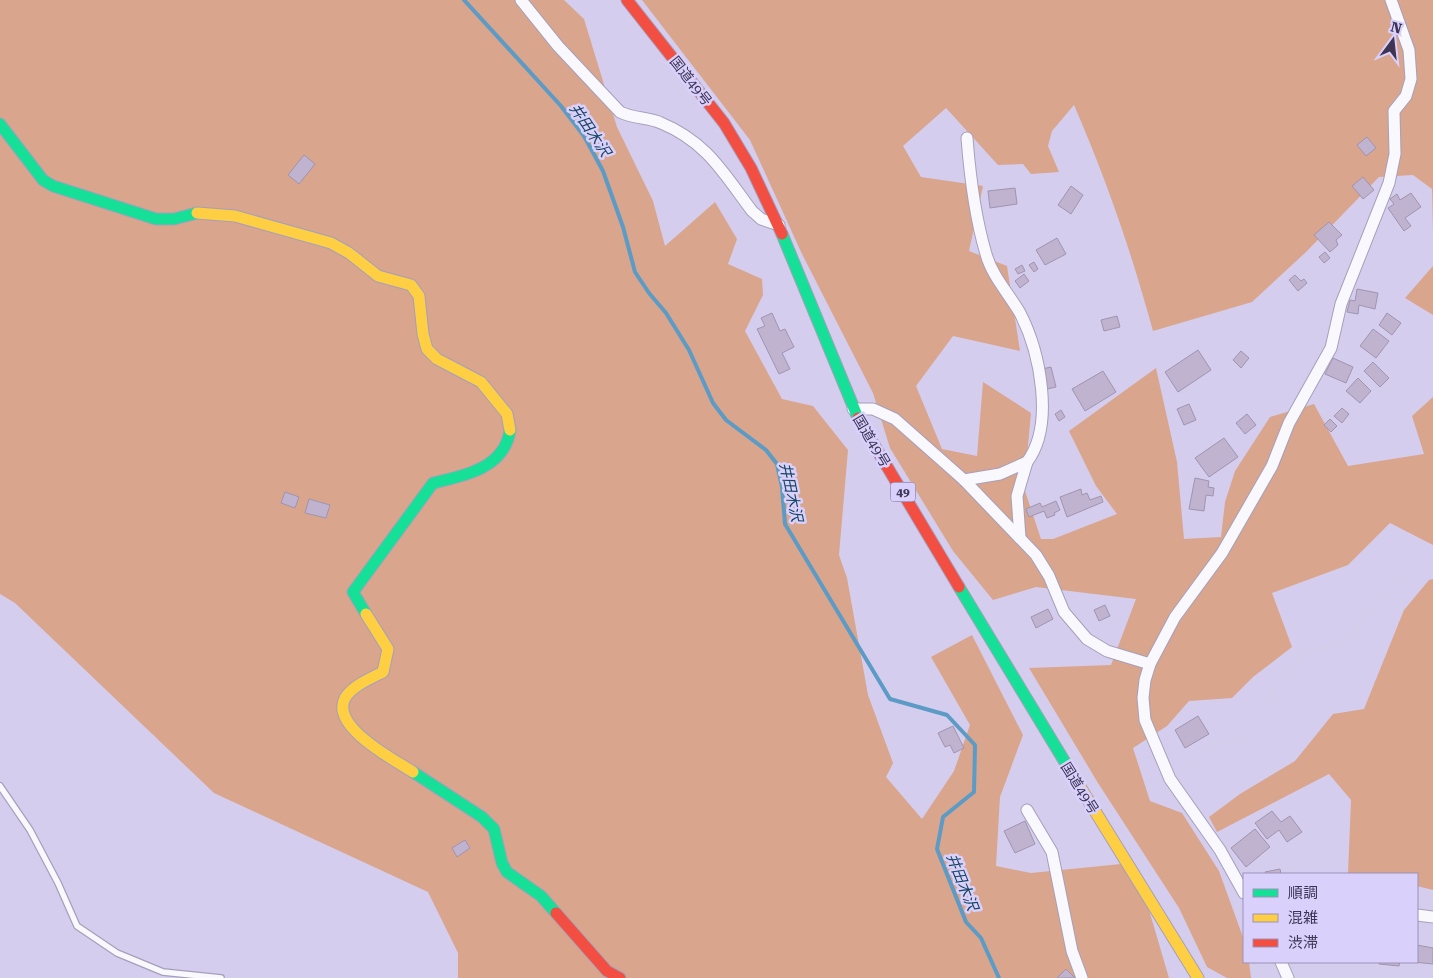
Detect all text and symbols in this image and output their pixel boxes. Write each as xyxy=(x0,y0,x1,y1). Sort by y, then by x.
north arrow xyxy=(1368,15,1418,65)
text: N xyxy=(1389,18,1404,37)
street label: 国道49号 xyxy=(667,53,715,109)
water label: 井田木沢 xyxy=(566,100,615,162)
street label: 国道49号 xyxy=(850,412,894,470)
water label: 井田木沢 xyxy=(776,461,806,525)
road number: 49 xyxy=(890,482,916,502)
street label: 国道49号 xyxy=(1058,759,1102,817)
water label: 井田木沢 xyxy=(942,851,982,915)
legend xyxy=(1243,873,1418,963)
text: 順調 xyxy=(1288,884,1318,902)
text: 混雑 xyxy=(1288,909,1318,927)
text: 渋滞 xyxy=(1288,934,1318,952)

